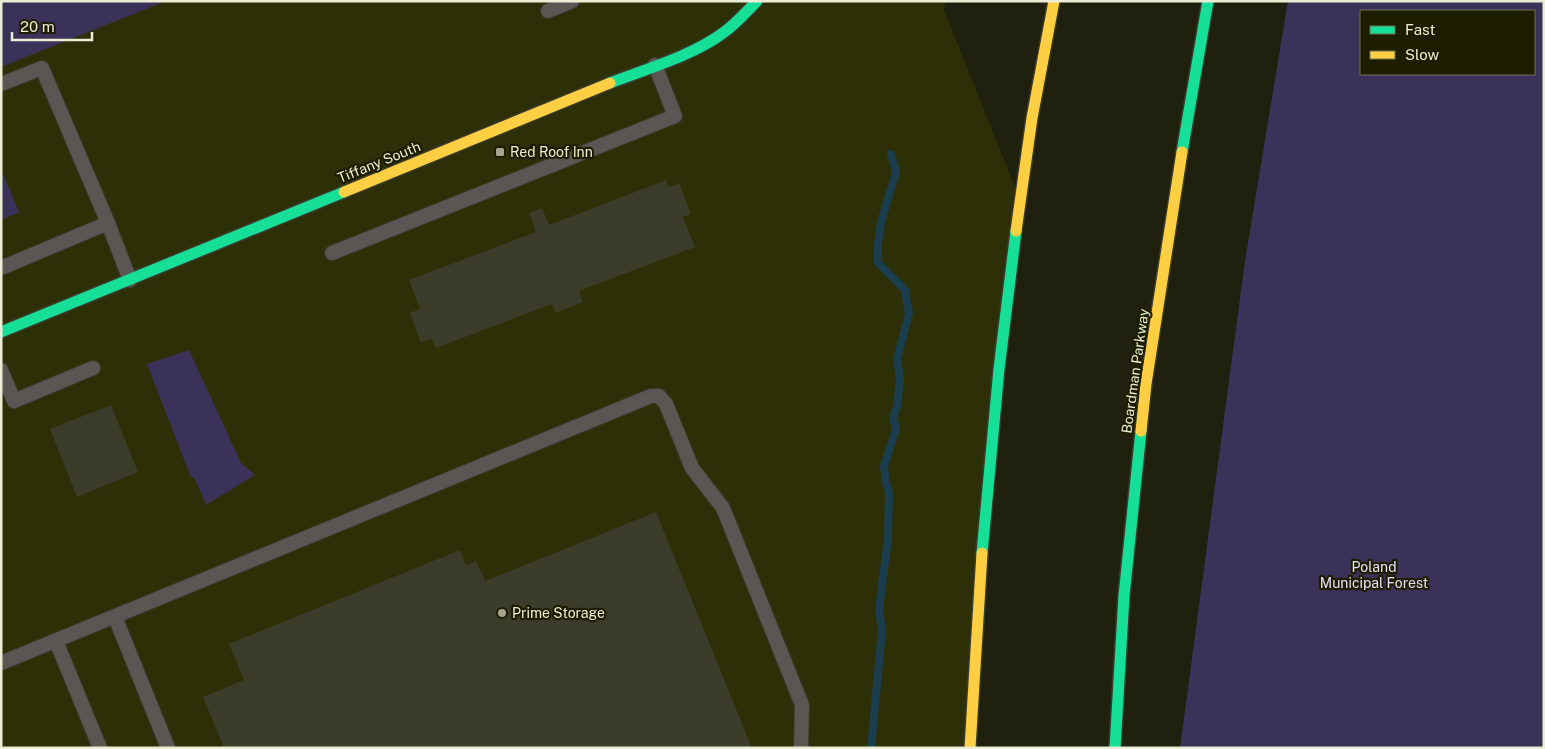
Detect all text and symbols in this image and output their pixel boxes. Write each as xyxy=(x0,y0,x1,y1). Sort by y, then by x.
scale bar xyxy=(12,10,92,42)
legend xyxy=(1360,10,1535,75)
text: 20 m xyxy=(20,18,55,35)
text: Fast xyxy=(1405,21,1435,38)
text: Slow xyxy=(1405,46,1440,63)
street label: Tiffany South xyxy=(335,138,423,186)
place label: Red Roof Inn xyxy=(510,144,593,160)
marker: Red Roof Inn xyxy=(494,146,506,158)
street label: Boardman Parkway xyxy=(1118,307,1152,434)
park label: Poland Municipal Forest xyxy=(1320,559,1428,591)
place label: Prime Storage xyxy=(512,605,605,621)
marker: Prime Storage xyxy=(496,607,508,619)

